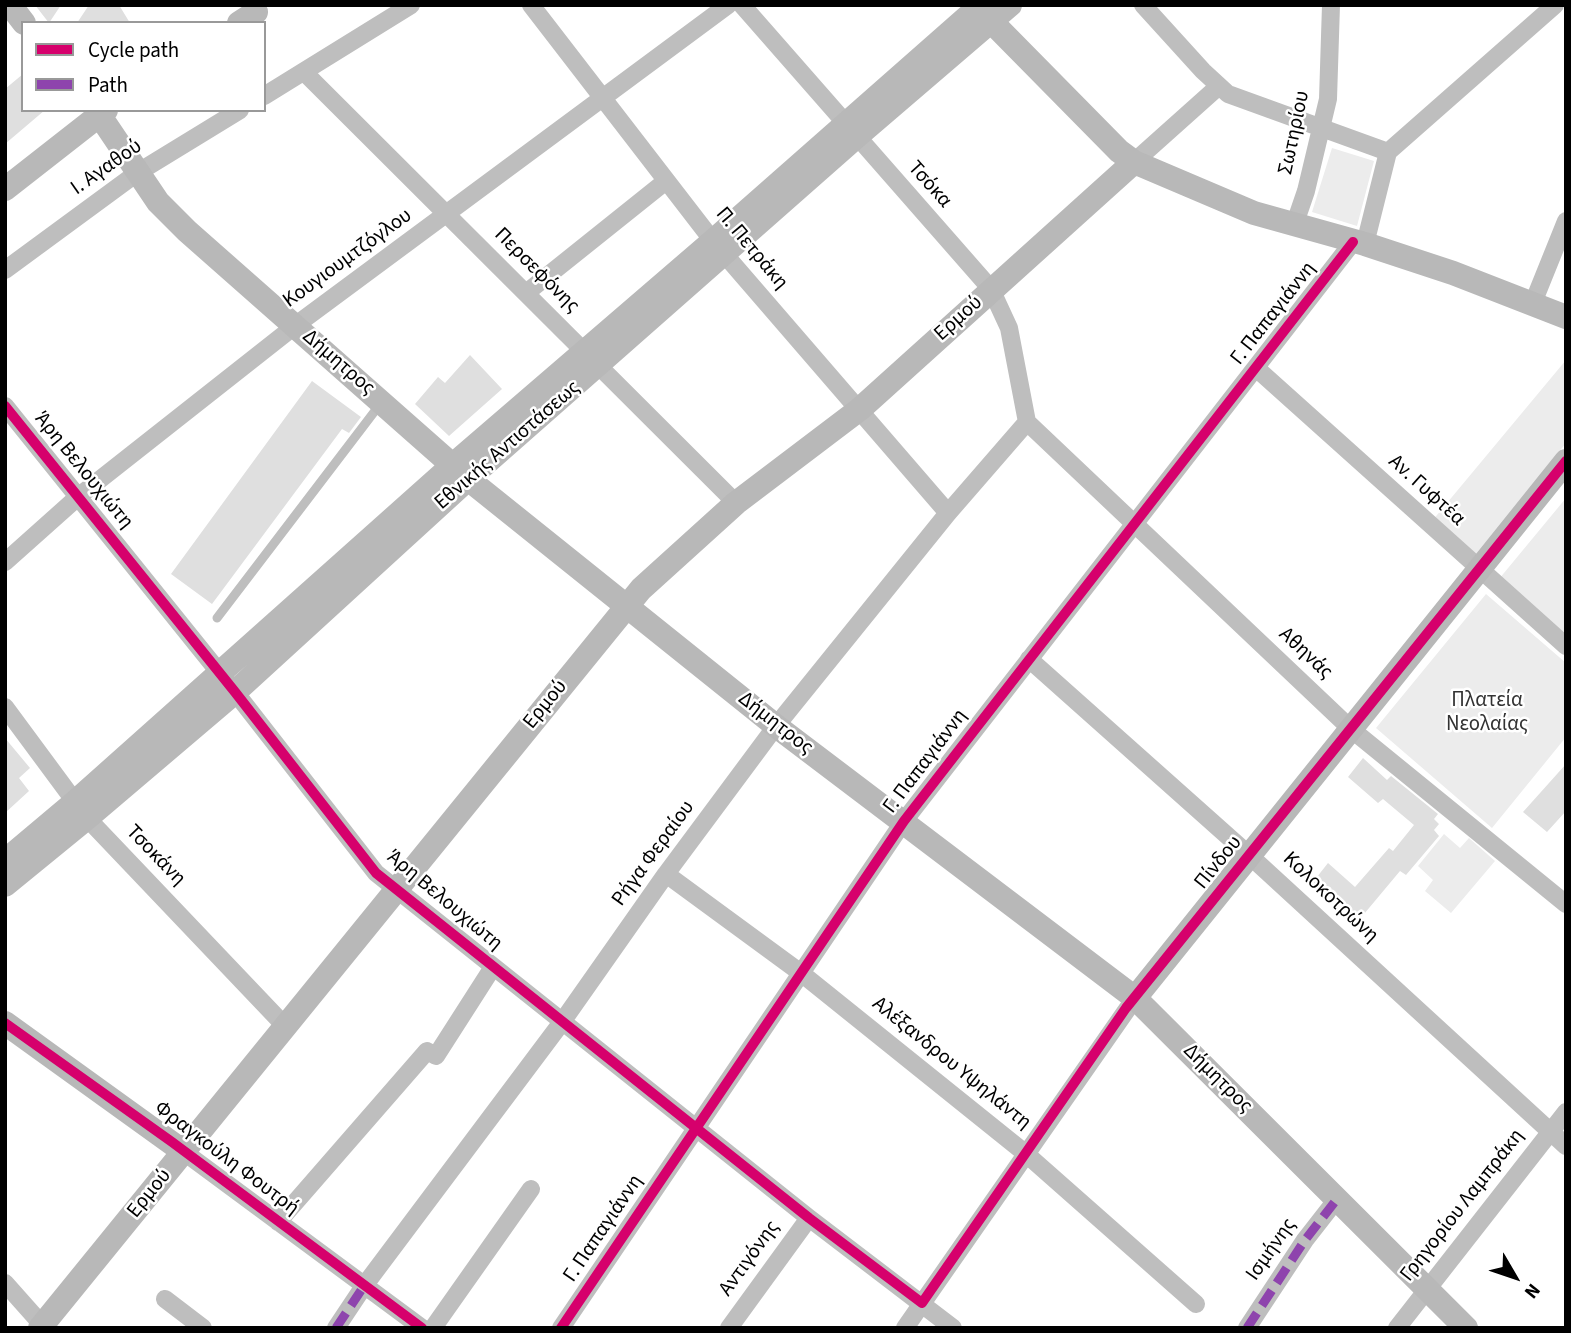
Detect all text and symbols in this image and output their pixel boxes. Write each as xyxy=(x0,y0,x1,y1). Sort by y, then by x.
legend xyxy=(21,21,266,112)
text: Cycle path xyxy=(88,35,179,65)
text: Path xyxy=(88,70,128,100)
street label: Σωτηρίου xyxy=(1274,89,1316,177)
street label: Ι. Αγαθού xyxy=(67,134,147,202)
street label: Τσόκα xyxy=(902,156,956,214)
street label: Π. Πετράκη xyxy=(709,203,793,295)
street label: Κουγιουμτζόγλου xyxy=(279,204,417,314)
street label: Περσεφόνης xyxy=(488,223,584,319)
street label: Γ. Παπαγιάννη xyxy=(1226,257,1322,371)
street label: Ερμού xyxy=(930,291,988,347)
street label: Δήμητρος xyxy=(297,325,379,401)
street label: Εθνικής Αντιστάσεως xyxy=(430,376,586,516)
street label: Άρη Βελουχιώτη xyxy=(28,407,138,535)
street label: Αν. Γυφτέα xyxy=(1382,450,1470,532)
street label: Αθηνάς xyxy=(1273,623,1337,685)
street label: Ερμού xyxy=(519,675,573,735)
street label: Δήμητρος xyxy=(733,687,817,761)
park label: Πλατεία Νεολαίας xyxy=(1446,688,1528,738)
street label: Γ. Παπαγιάννη xyxy=(879,705,973,819)
street label: Ρήγα Φεραίου xyxy=(607,796,701,912)
street label: Τσοκάνη xyxy=(120,820,190,892)
street label: Πίνδου xyxy=(1190,831,1248,895)
street label: Άρη Βελουχιώτη xyxy=(381,845,507,957)
street label: Κολοκοτρώνη xyxy=(1277,847,1383,949)
street label: Αλέξανδρου Υψηλάντη xyxy=(866,992,1036,1136)
street label: Δήμητρος xyxy=(1177,1039,1257,1119)
street label: Φραγκούλη Φουτρή xyxy=(149,1096,303,1222)
street label: Γρηγορίου Λαμπράκη xyxy=(1396,1125,1530,1287)
street label: Ερμού xyxy=(123,1164,177,1224)
street label: Γ. Παπαγιάννη xyxy=(559,1171,649,1287)
street label: Ισμήνης xyxy=(1241,1214,1303,1286)
street label: Αντιγόνης xyxy=(714,1216,786,1302)
north arrow xyxy=(1480,1242,1550,1312)
text: N xyxy=(1517,1277,1546,1304)

